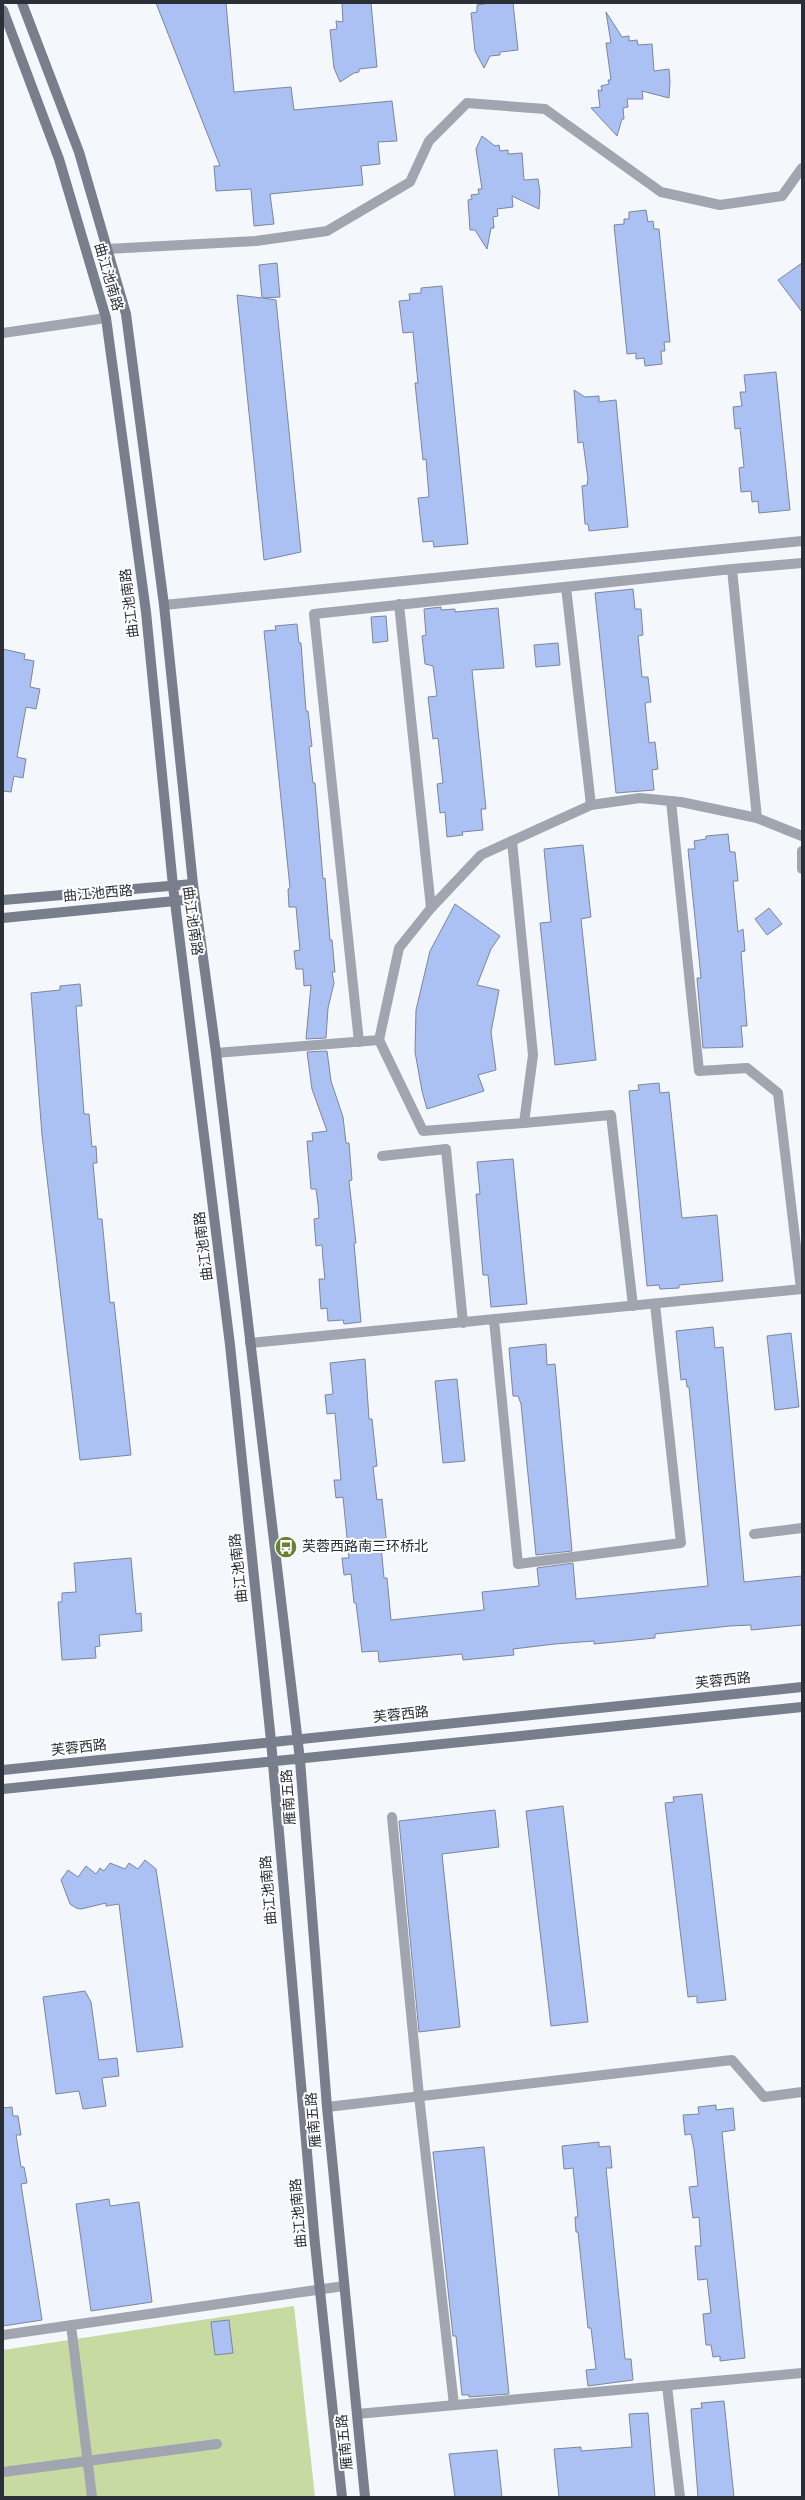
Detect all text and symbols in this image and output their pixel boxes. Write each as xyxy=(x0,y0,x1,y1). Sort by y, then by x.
street label: 曲江池南路 xyxy=(92,241,125,313)
street label: 曲江池南路 xyxy=(118,567,141,639)
street label: 曲江池西路 xyxy=(62,883,133,904)
street label: 曲江池南路 xyxy=(180,885,205,957)
street label: 曲江池南路 xyxy=(192,1210,215,1282)
street label: 曲江池南路 xyxy=(227,1532,250,1604)
bus stop icon: 芙蓉西路南三环桥北 xyxy=(273,1534,299,1560)
place label: 芙蓉西路南三环桥北 xyxy=(302,1538,428,1554)
street label: 芙蓉西路 xyxy=(694,1670,752,1691)
street label: 芙蓉西路 xyxy=(372,1704,430,1725)
street label: 芙蓉西路 xyxy=(50,1737,108,1758)
street label: 雁南五路 xyxy=(279,1769,298,1825)
street label: 曲江池南路 xyxy=(258,1855,279,1926)
street label: 雁南五路 xyxy=(304,2091,323,2149)
street label: 曲江池南路 xyxy=(288,2178,309,2249)
street label: 雁南五路 xyxy=(334,2413,355,2471)

